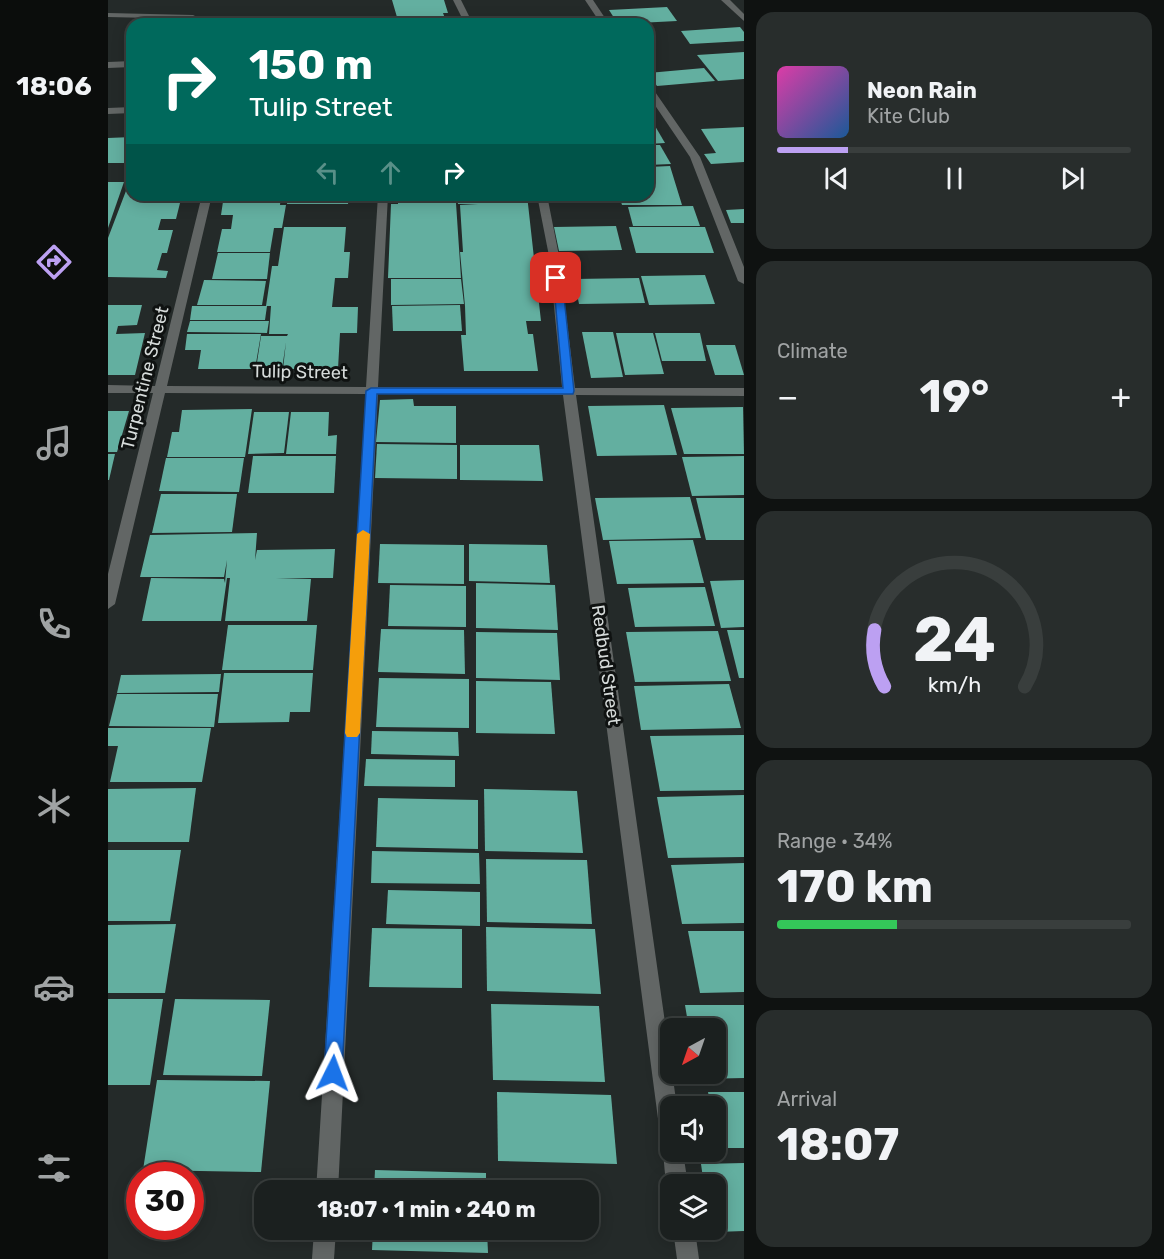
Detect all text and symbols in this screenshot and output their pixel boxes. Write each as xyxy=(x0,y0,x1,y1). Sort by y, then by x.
text: 150 m xyxy=(249,40,373,90)
icon: right xyxy=(150,42,228,120)
text: 18:06 xyxy=(16,70,92,102)
text: Neon Rain xyxy=(867,77,977,104)
text: Tulip Street xyxy=(249,91,393,123)
text: Kite Club xyxy=(867,104,950,128)
icon: left xyxy=(311,156,344,189)
icon: ahead xyxy=(374,156,407,189)
icon: right xyxy=(437,156,470,189)
icon: previous xyxy=(820,162,853,195)
icon: pause xyxy=(938,162,971,195)
icon: next xyxy=(1056,162,1089,195)
icon: directions xyxy=(33,241,75,283)
pin xyxy=(530,252,581,303)
icon: arrive xyxy=(539,261,572,294)
street label: Turpentine Street xyxy=(117,304,173,452)
text: Climate xyxy=(777,339,848,363)
street label: Tulip Street xyxy=(252,360,348,384)
text: 19° xyxy=(920,370,989,423)
text: − xyxy=(777,377,798,416)
text: + xyxy=(1110,377,1131,416)
icon: music xyxy=(33,422,75,464)
icon: phone xyxy=(33,603,75,645)
street label: Redbud Street xyxy=(587,603,625,727)
text: 24 xyxy=(913,603,995,677)
text: km/h xyxy=(927,672,981,697)
icon: climate xyxy=(33,785,75,827)
text: Range · 34% xyxy=(777,829,892,853)
text: 170 km xyxy=(777,860,933,913)
icon: car xyxy=(33,966,75,1008)
north arrow xyxy=(660,1018,726,1084)
map controls xyxy=(660,1018,726,1240)
position arrow xyxy=(301,1041,365,1105)
text: Arrival xyxy=(777,1087,837,1111)
button: sound xyxy=(660,1096,726,1162)
text: 18:07 xyxy=(777,1118,899,1171)
icon: filters xyxy=(33,1147,75,1189)
speed limit sign: 30 xyxy=(126,1162,204,1240)
button: layers xyxy=(660,1174,726,1240)
text: 18:07 · 1 min · 240 m xyxy=(317,1196,536,1223)

